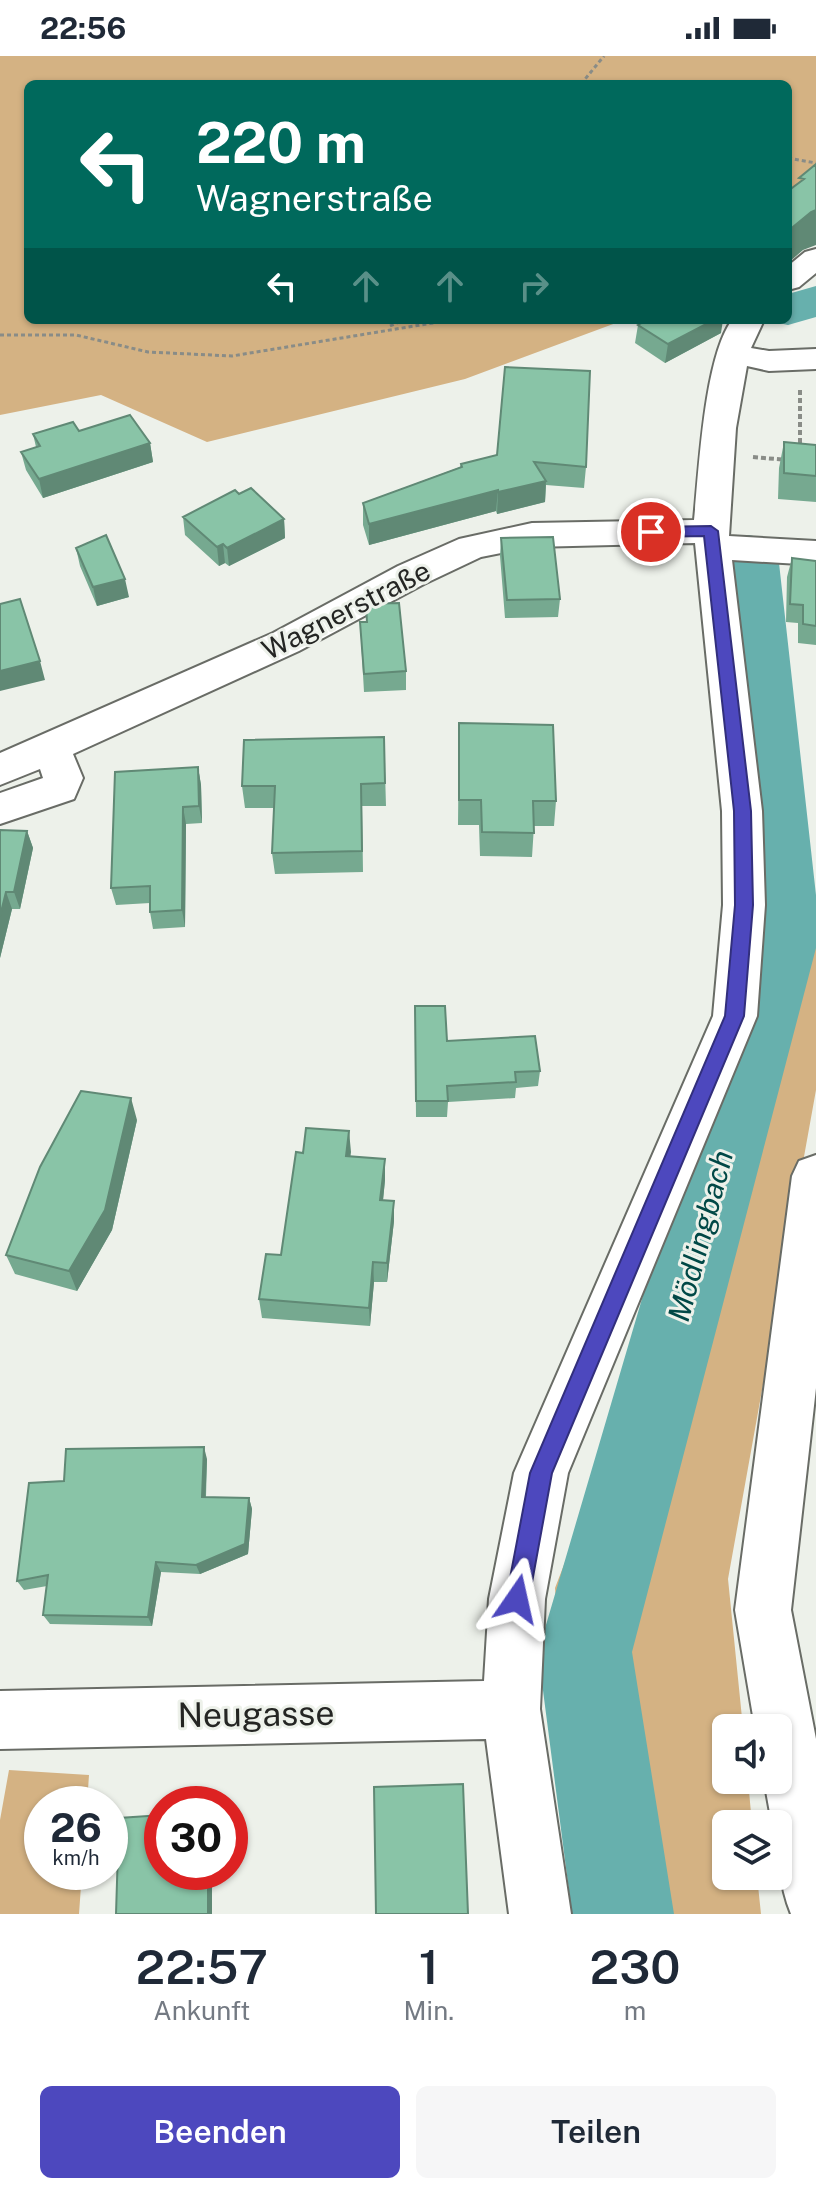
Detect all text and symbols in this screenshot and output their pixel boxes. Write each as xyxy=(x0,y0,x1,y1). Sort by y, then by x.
text: 22:56 xyxy=(40,10,126,46)
text: 220 m xyxy=(196,110,366,176)
icon: left xyxy=(64,112,168,216)
text: Wagnerstraße xyxy=(196,177,433,219)
icon: left xyxy=(260,264,304,308)
icon: ahead xyxy=(344,264,388,308)
icon: ahead xyxy=(428,264,472,308)
icon: right xyxy=(512,264,556,308)
pin xyxy=(617,498,685,566)
icon: arrive xyxy=(629,510,673,554)
street label: Wagnerstraße xyxy=(256,553,435,666)
water label: Mödlingbach xyxy=(660,1146,740,1325)
position arrow xyxy=(475,1557,559,1641)
street label: Neugasse xyxy=(177,1693,335,1735)
map controls xyxy=(712,1714,792,1890)
button: sound xyxy=(712,1714,792,1794)
speed limit sign: 30 xyxy=(144,1786,248,1890)
text: 26 xyxy=(50,1804,102,1851)
button: layers xyxy=(712,1810,792,1890)
text: km/h xyxy=(52,1846,100,1870)
text: 22:57 xyxy=(136,1938,268,1995)
text: 1 xyxy=(419,1938,439,1995)
text: 230 xyxy=(590,1938,680,1995)
text: Ankunft xyxy=(153,1995,250,2026)
text: Min. xyxy=(404,1995,454,2026)
text: m xyxy=(624,1995,646,2026)
button: Beenden xyxy=(40,2086,400,2178)
button: Teilen xyxy=(416,2086,776,2178)

